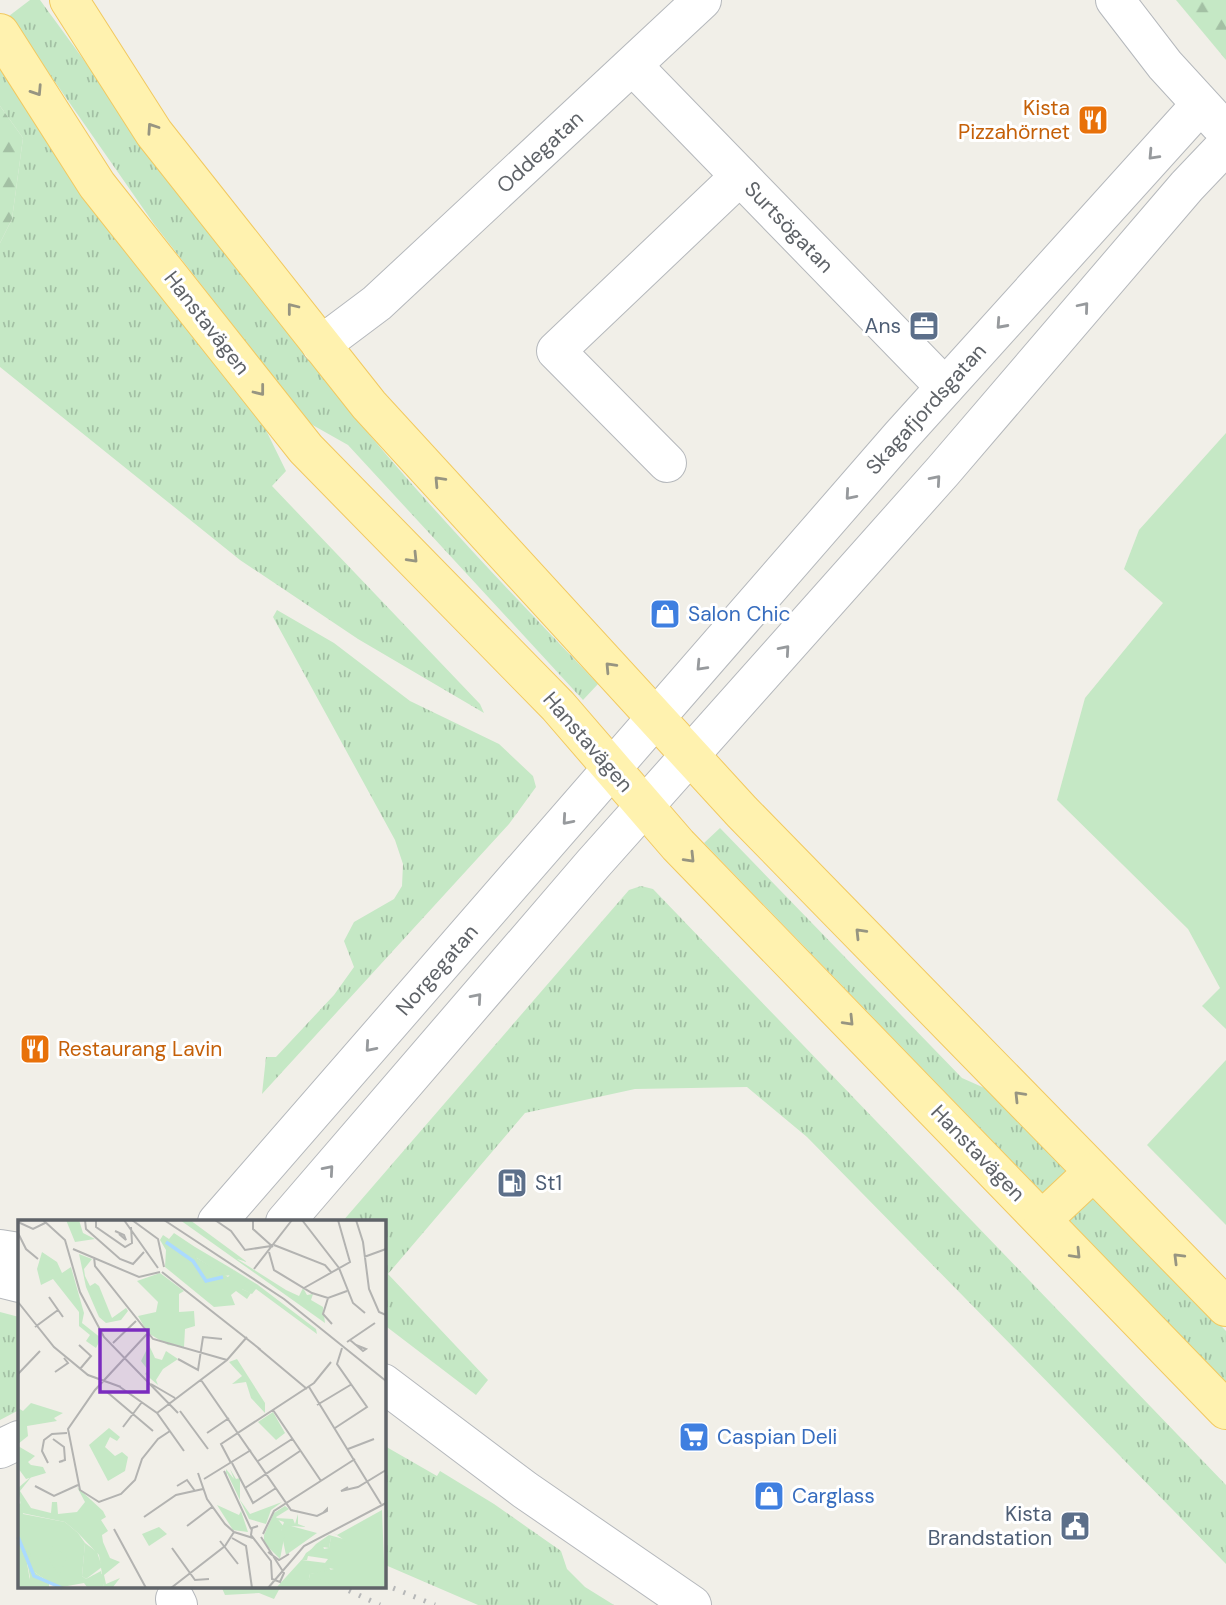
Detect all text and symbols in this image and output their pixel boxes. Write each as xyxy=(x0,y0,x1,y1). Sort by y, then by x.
one-way arrow xyxy=(28,83,41,96)
place label: Kista Pizzahörnet xyxy=(958,94,1070,146)
restaurant icon: Kista Pizzahörnet xyxy=(1076,103,1110,137)
street label: Oddegatan xyxy=(491,105,589,199)
one-way arrow xyxy=(147,123,160,136)
one-way arrow xyxy=(1149,147,1162,160)
street label: Surtsögatan xyxy=(738,175,840,279)
street label: Hanstavägen xyxy=(158,265,256,381)
one-way arrow xyxy=(1076,302,1088,315)
one-way arrow xyxy=(287,303,300,315)
office icon: Ans xyxy=(907,309,941,343)
place label: Ans xyxy=(864,312,901,340)
one-way arrow xyxy=(997,316,1010,329)
street label: Skagafjordsgatan xyxy=(860,337,992,481)
one-way arrow xyxy=(252,383,265,395)
one-way arrow xyxy=(928,475,940,488)
one-way arrow xyxy=(435,476,447,489)
one-way arrow xyxy=(846,486,858,499)
one-way arrow xyxy=(405,550,418,563)
shop icon: Salon Chic xyxy=(648,597,682,631)
place label: Salon Chic xyxy=(688,600,791,628)
one-way arrow xyxy=(777,645,789,658)
one-way arrow xyxy=(696,658,709,671)
one-way arrow xyxy=(605,662,618,675)
street label: Hanstavägen xyxy=(537,686,639,798)
one-way arrow xyxy=(563,812,575,825)
one-way arrow xyxy=(682,850,695,863)
street label: Norgegatan xyxy=(390,918,484,1022)
one-way arrow xyxy=(856,929,868,941)
one-way arrow xyxy=(469,993,481,1006)
one-way arrow xyxy=(841,1013,853,1025)
restaurant icon: Restaurang Lavin xyxy=(18,1032,52,1066)
place label: Restaurang Lavin xyxy=(58,1035,222,1063)
one-way arrow xyxy=(366,1039,378,1052)
one-way arrow xyxy=(1014,1091,1027,1104)
street label: Hanstavägen xyxy=(925,1099,1031,1207)
one-way arrow xyxy=(321,1165,333,1178)
fuel station icon: St1 xyxy=(495,1166,529,1200)
place label: St1 xyxy=(535,1169,562,1197)
inset map xyxy=(18,1220,385,1588)
one-way arrow xyxy=(1068,1246,1081,1259)
one-way arrow xyxy=(1173,1254,1186,1267)
supermarket icon: Caspian Deli xyxy=(677,1420,711,1454)
place label: Caspian Deli xyxy=(717,1423,837,1451)
shop icon: Carglass xyxy=(752,1479,786,1513)
place label: Carglass xyxy=(792,1482,875,1510)
place label: Kista Brandstation xyxy=(928,1500,1052,1552)
public building icon: Kista Brandstation xyxy=(1058,1509,1092,1543)

